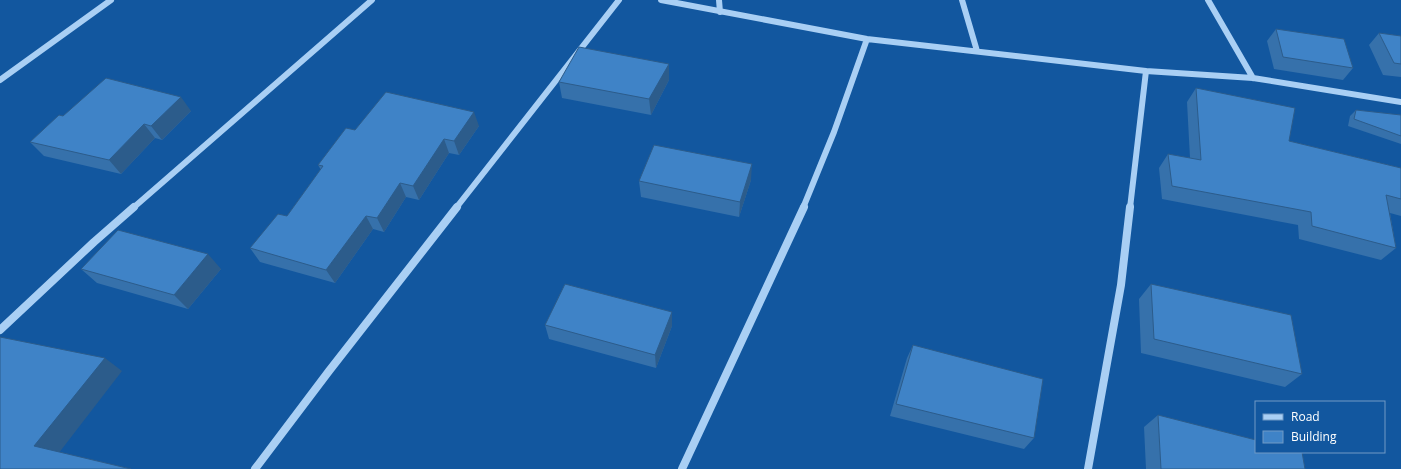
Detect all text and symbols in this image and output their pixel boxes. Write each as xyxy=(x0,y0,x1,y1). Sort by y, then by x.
legend xyxy=(1255,401,1385,453)
text: Road xyxy=(1291,408,1320,425)
text: Building xyxy=(1291,428,1337,445)

